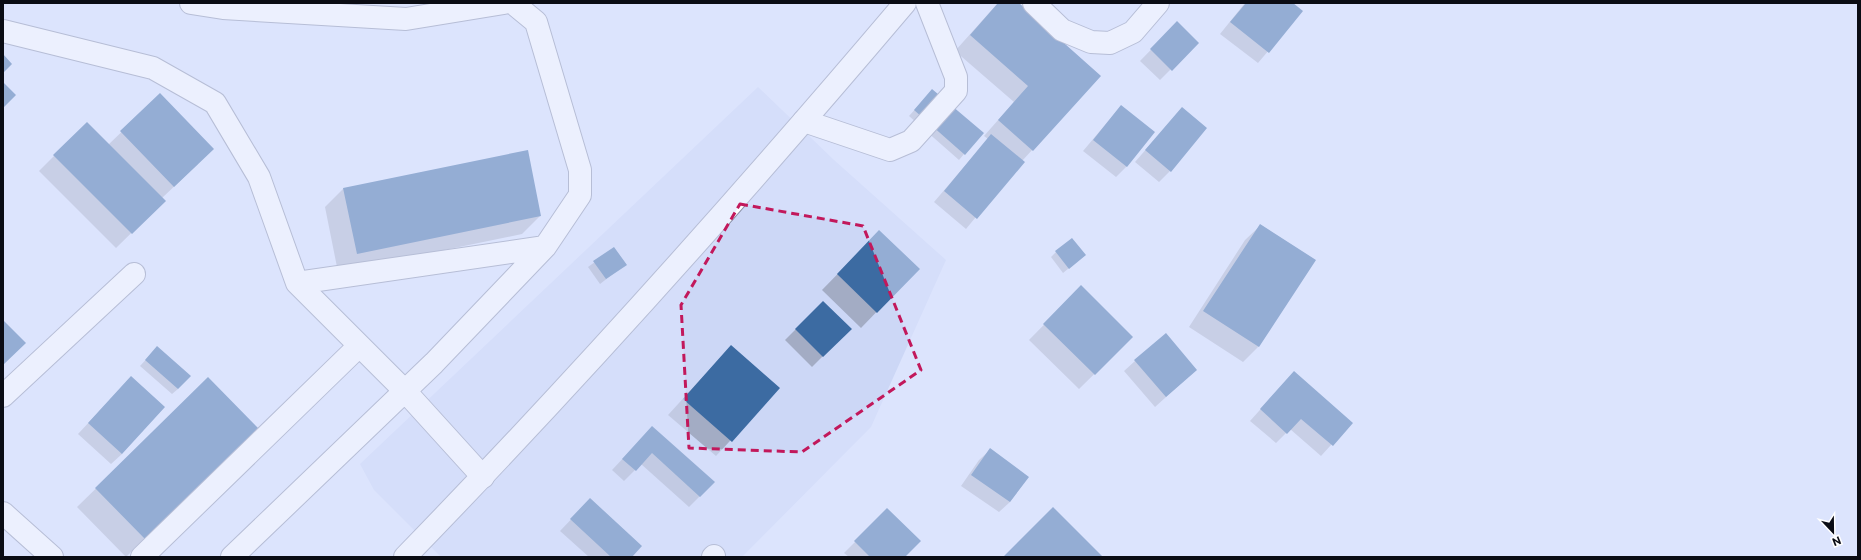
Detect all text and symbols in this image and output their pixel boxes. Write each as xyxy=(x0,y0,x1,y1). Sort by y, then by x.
north arrow xyxy=(1813,512,1853,552)
text: N xyxy=(1831,534,1843,549)

